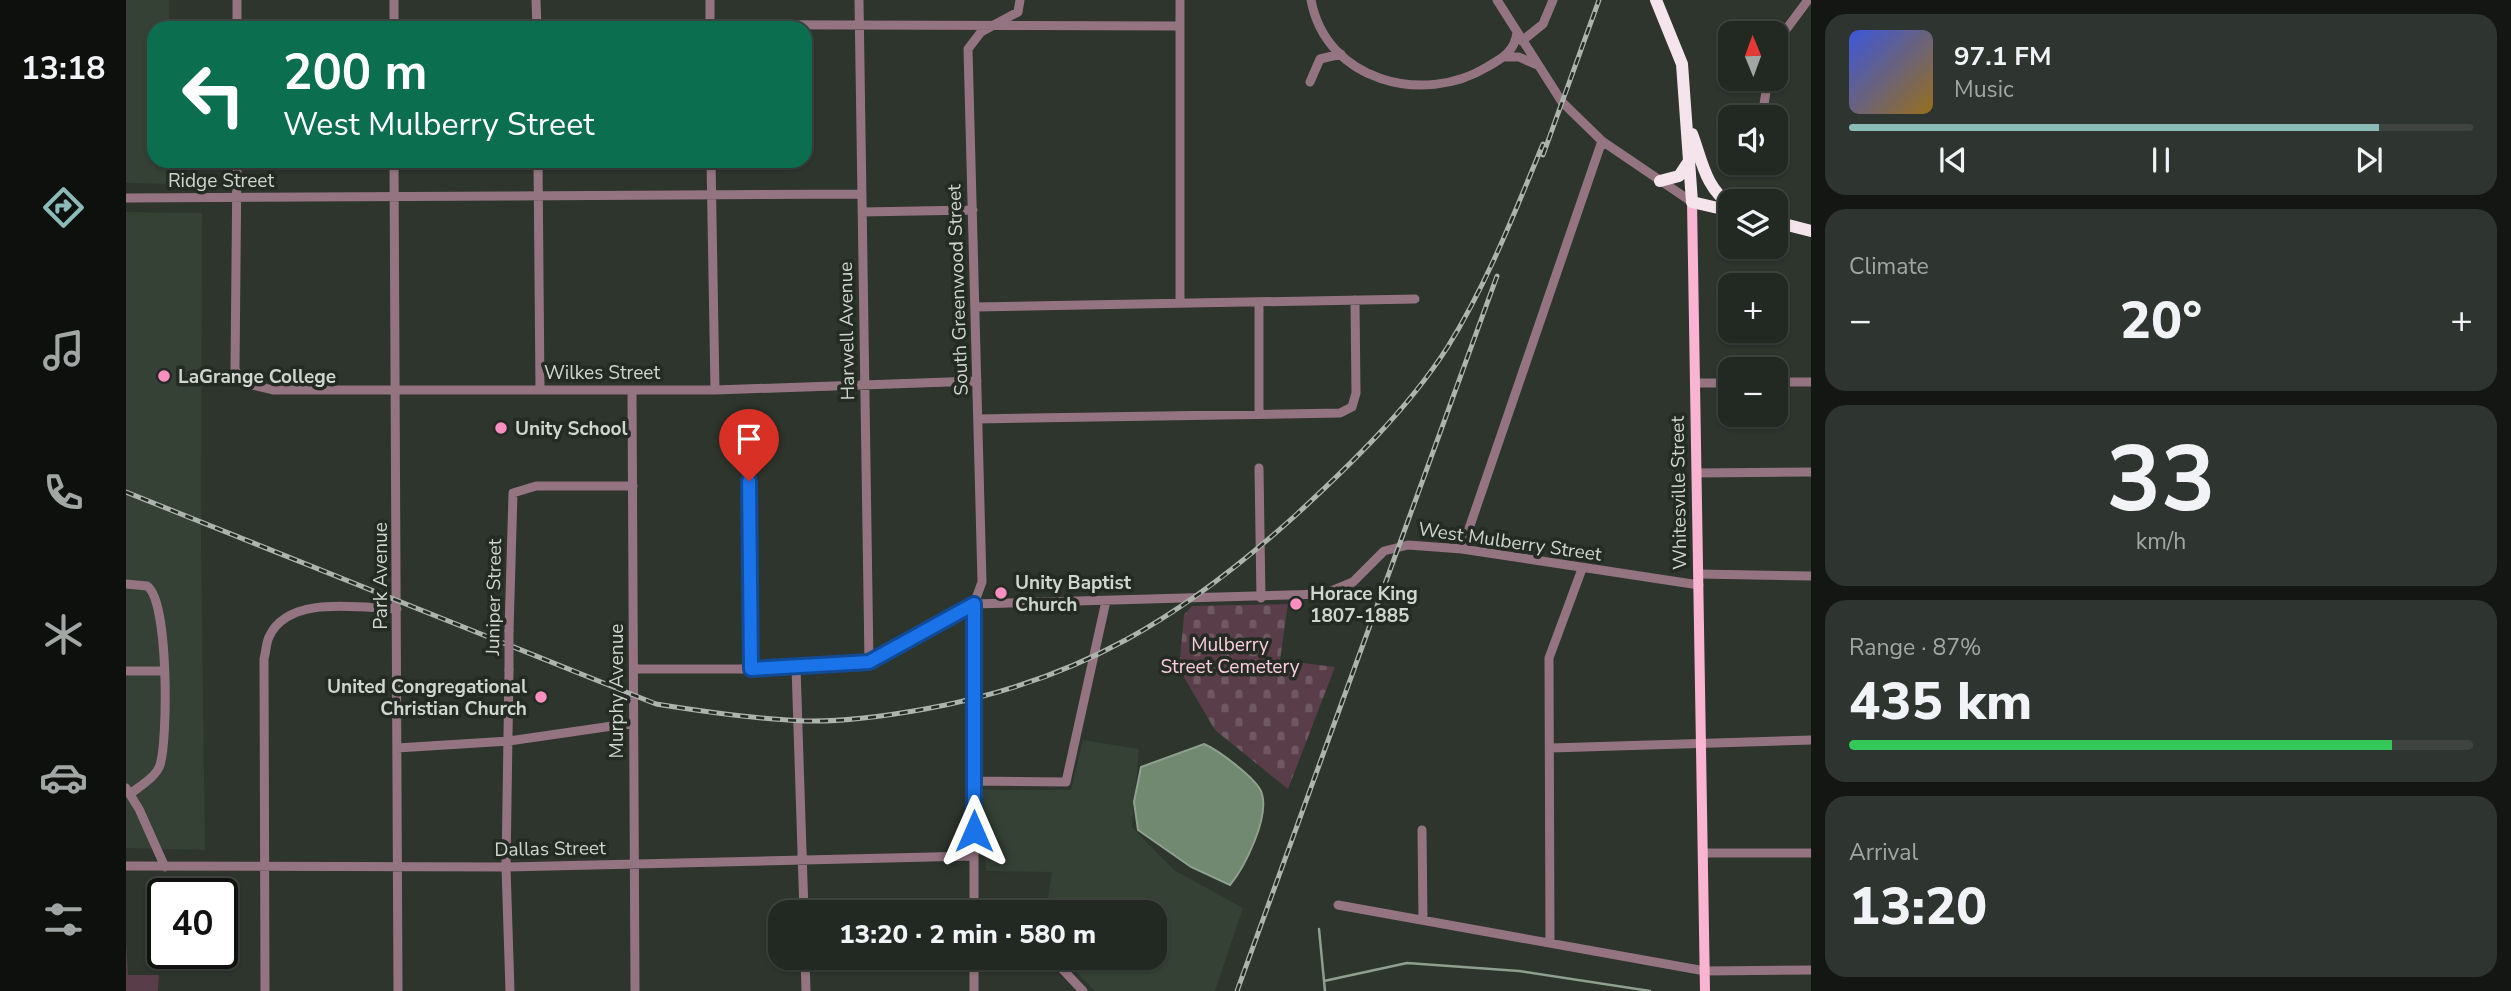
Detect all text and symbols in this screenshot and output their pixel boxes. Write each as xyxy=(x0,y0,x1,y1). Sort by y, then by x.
north arrow xyxy=(1718,21,1788,91)
map controls xyxy=(1718,21,1788,427)
text: 200 m xyxy=(283,39,427,106)
text: 97.1 FM xyxy=(1954,39,2051,74)
text: 13:18 xyxy=(21,47,105,90)
icon: left xyxy=(168,49,259,140)
text: Music xyxy=(1954,74,2014,105)
text: West Mulberry Street xyxy=(283,103,594,146)
button: sound xyxy=(1718,105,1788,175)
icon: previous xyxy=(1934,141,1972,179)
icon: pause xyxy=(2142,141,2180,179)
icon: next xyxy=(2350,141,2388,179)
street label: Ridge Street xyxy=(168,168,274,194)
icon: directions xyxy=(39,183,88,232)
street label: South Greenwood Street xyxy=(941,184,975,396)
button: layers xyxy=(1718,189,1788,259)
text: Climate xyxy=(1849,251,1929,282)
street label: Harwell Avenue xyxy=(833,261,861,401)
button: + xyxy=(1718,273,1788,343)
text: 20° xyxy=(2120,285,2202,356)
text: − xyxy=(1849,295,1872,346)
text: + xyxy=(2450,295,2473,346)
icon: music xyxy=(39,326,88,375)
button: − xyxy=(1718,357,1788,427)
street label: Wilkes Street xyxy=(544,360,660,386)
place label: LaGrange College xyxy=(178,364,336,390)
marker: LaGrange College xyxy=(156,368,172,384)
pin xyxy=(719,409,779,481)
street label: Whitesville Street xyxy=(1665,415,1693,570)
place label: Unity School xyxy=(515,416,628,442)
text: 33 xyxy=(2106,418,2216,542)
marker: Unity School xyxy=(493,420,509,436)
icon: arrive xyxy=(730,420,768,458)
icon: phone xyxy=(39,468,88,517)
street label: West Mulberry Street xyxy=(1417,516,1604,568)
street label: Park Avenue xyxy=(368,522,394,630)
text: km/h xyxy=(2136,526,2186,557)
street label: Juniper Street xyxy=(480,538,508,657)
place label: Unity Baptist Church xyxy=(1015,570,1132,618)
place label: Horace King 1807-1885 xyxy=(1310,581,1418,629)
marker: Unity Baptist Church xyxy=(993,585,1009,601)
marker: Horace King 1807-1885 xyxy=(1288,596,1304,612)
icon: climate xyxy=(39,610,88,659)
street label: Murphy Avenue xyxy=(604,624,630,758)
park label: Mulberry Street Cemetery xyxy=(1160,632,1300,680)
text: Range · 87% xyxy=(1849,632,1981,663)
text: 435 km xyxy=(1849,666,2032,737)
place label: United Congregational Christian Church xyxy=(327,674,527,722)
marker: United Congregational Christian Church xyxy=(533,689,549,705)
icon: car xyxy=(39,753,88,802)
position arrow xyxy=(937,794,1011,868)
street label: Dallas Street xyxy=(494,835,606,863)
text: Arrival xyxy=(1849,837,1918,868)
text: 13:20 xyxy=(1849,871,1987,942)
speed limit sign: 40 xyxy=(147,878,238,969)
icon: filters xyxy=(39,895,88,944)
text: 13:20 · 2 min · 580 m xyxy=(839,917,1096,952)

